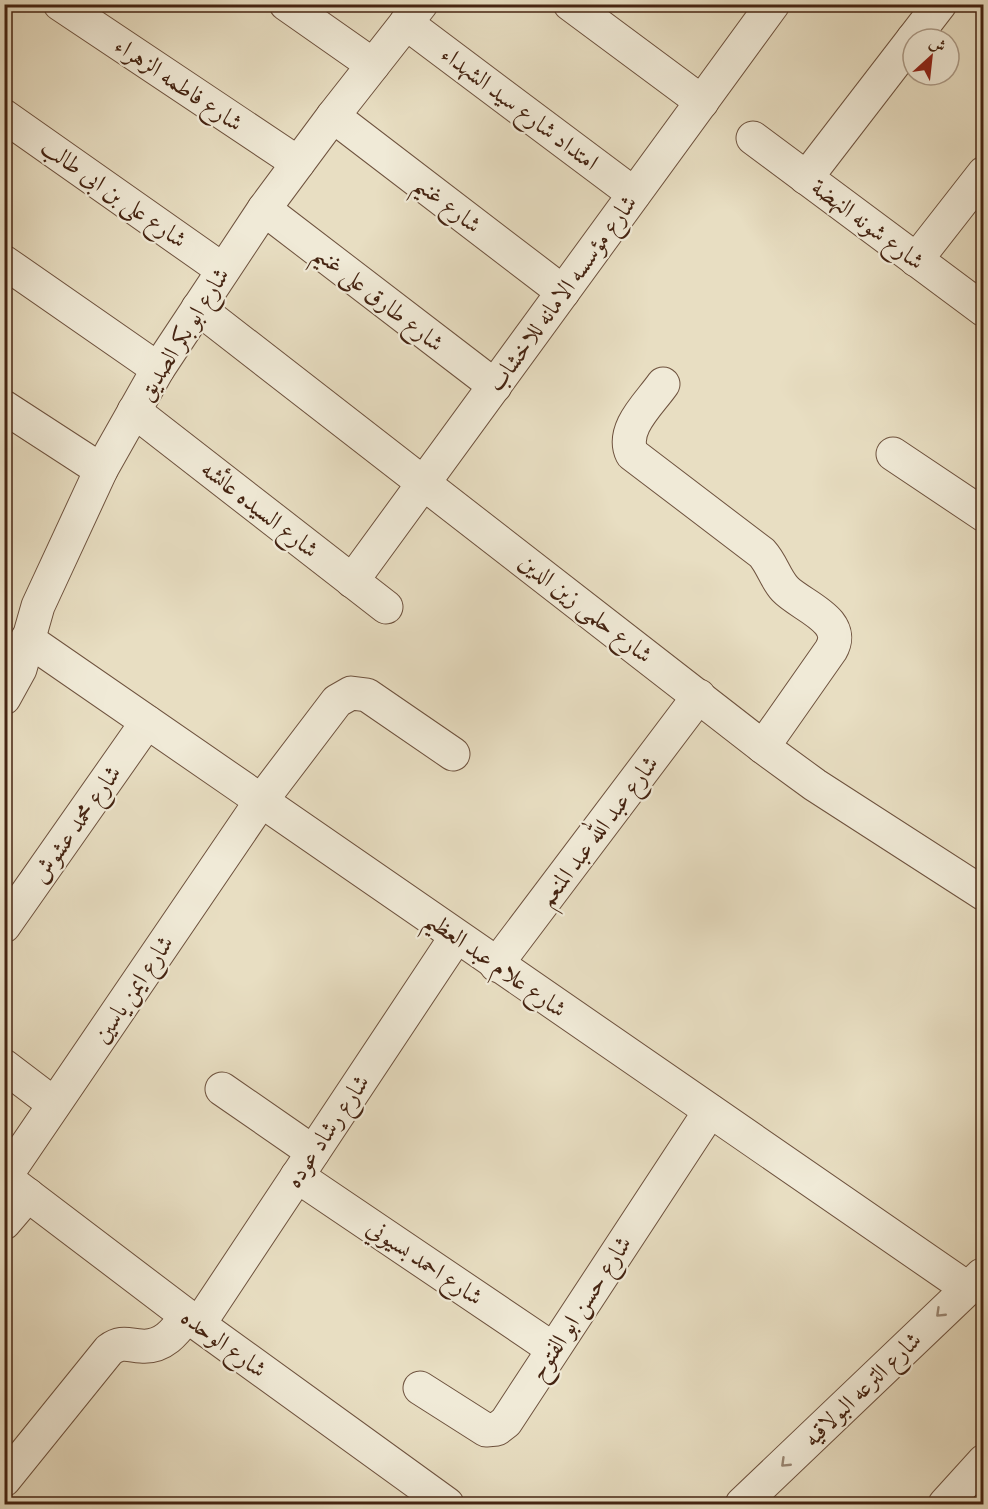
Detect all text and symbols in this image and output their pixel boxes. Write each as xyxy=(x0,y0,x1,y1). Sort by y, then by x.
north arrow xyxy=(901,27,961,87)
street label: شارع فاطمه الزهراء xyxy=(106,30,249,142)
text: ش xyxy=(925,32,949,59)
street label: امتداد شارع سيد الشهداء xyxy=(432,39,605,181)
street label: شارع على بن ابى طالب xyxy=(32,132,193,259)
street label: شارع غنيم xyxy=(403,168,488,247)
street label: شارع شونه النهضة xyxy=(803,172,930,280)
street label: شارع مؤسسه الامانه للاخشاب xyxy=(481,189,648,400)
street label: شارع طارق على غنيم xyxy=(302,238,450,365)
street label: شارع ابو بكر الصديق xyxy=(130,262,240,409)
street label: شارع السيده عائشه xyxy=(192,454,325,568)
street label: شارع حلمى زين الدين xyxy=(510,546,659,674)
street label: شارع عبد الله عبد المنعم xyxy=(528,747,670,917)
street label: شارع محمد عشوش xyxy=(24,759,132,892)
street label: شارع علام عبد العظيم xyxy=(414,904,573,1031)
street label: شارع ايمن ياسين xyxy=(86,929,184,1051)
street label: شارع رشاد عوده xyxy=(278,1069,380,1196)
street label: شارع احمد بسيوني xyxy=(358,1212,489,1316)
street label: شارع حسن ابو الفتوح xyxy=(522,1230,643,1389)
street label: شارع الوحده xyxy=(172,1302,273,1388)
one-way arrow xyxy=(937,1306,948,1317)
street label: شارع الترعه البولاقيه xyxy=(796,1325,931,1457)
one-way arrow xyxy=(781,1456,792,1467)

